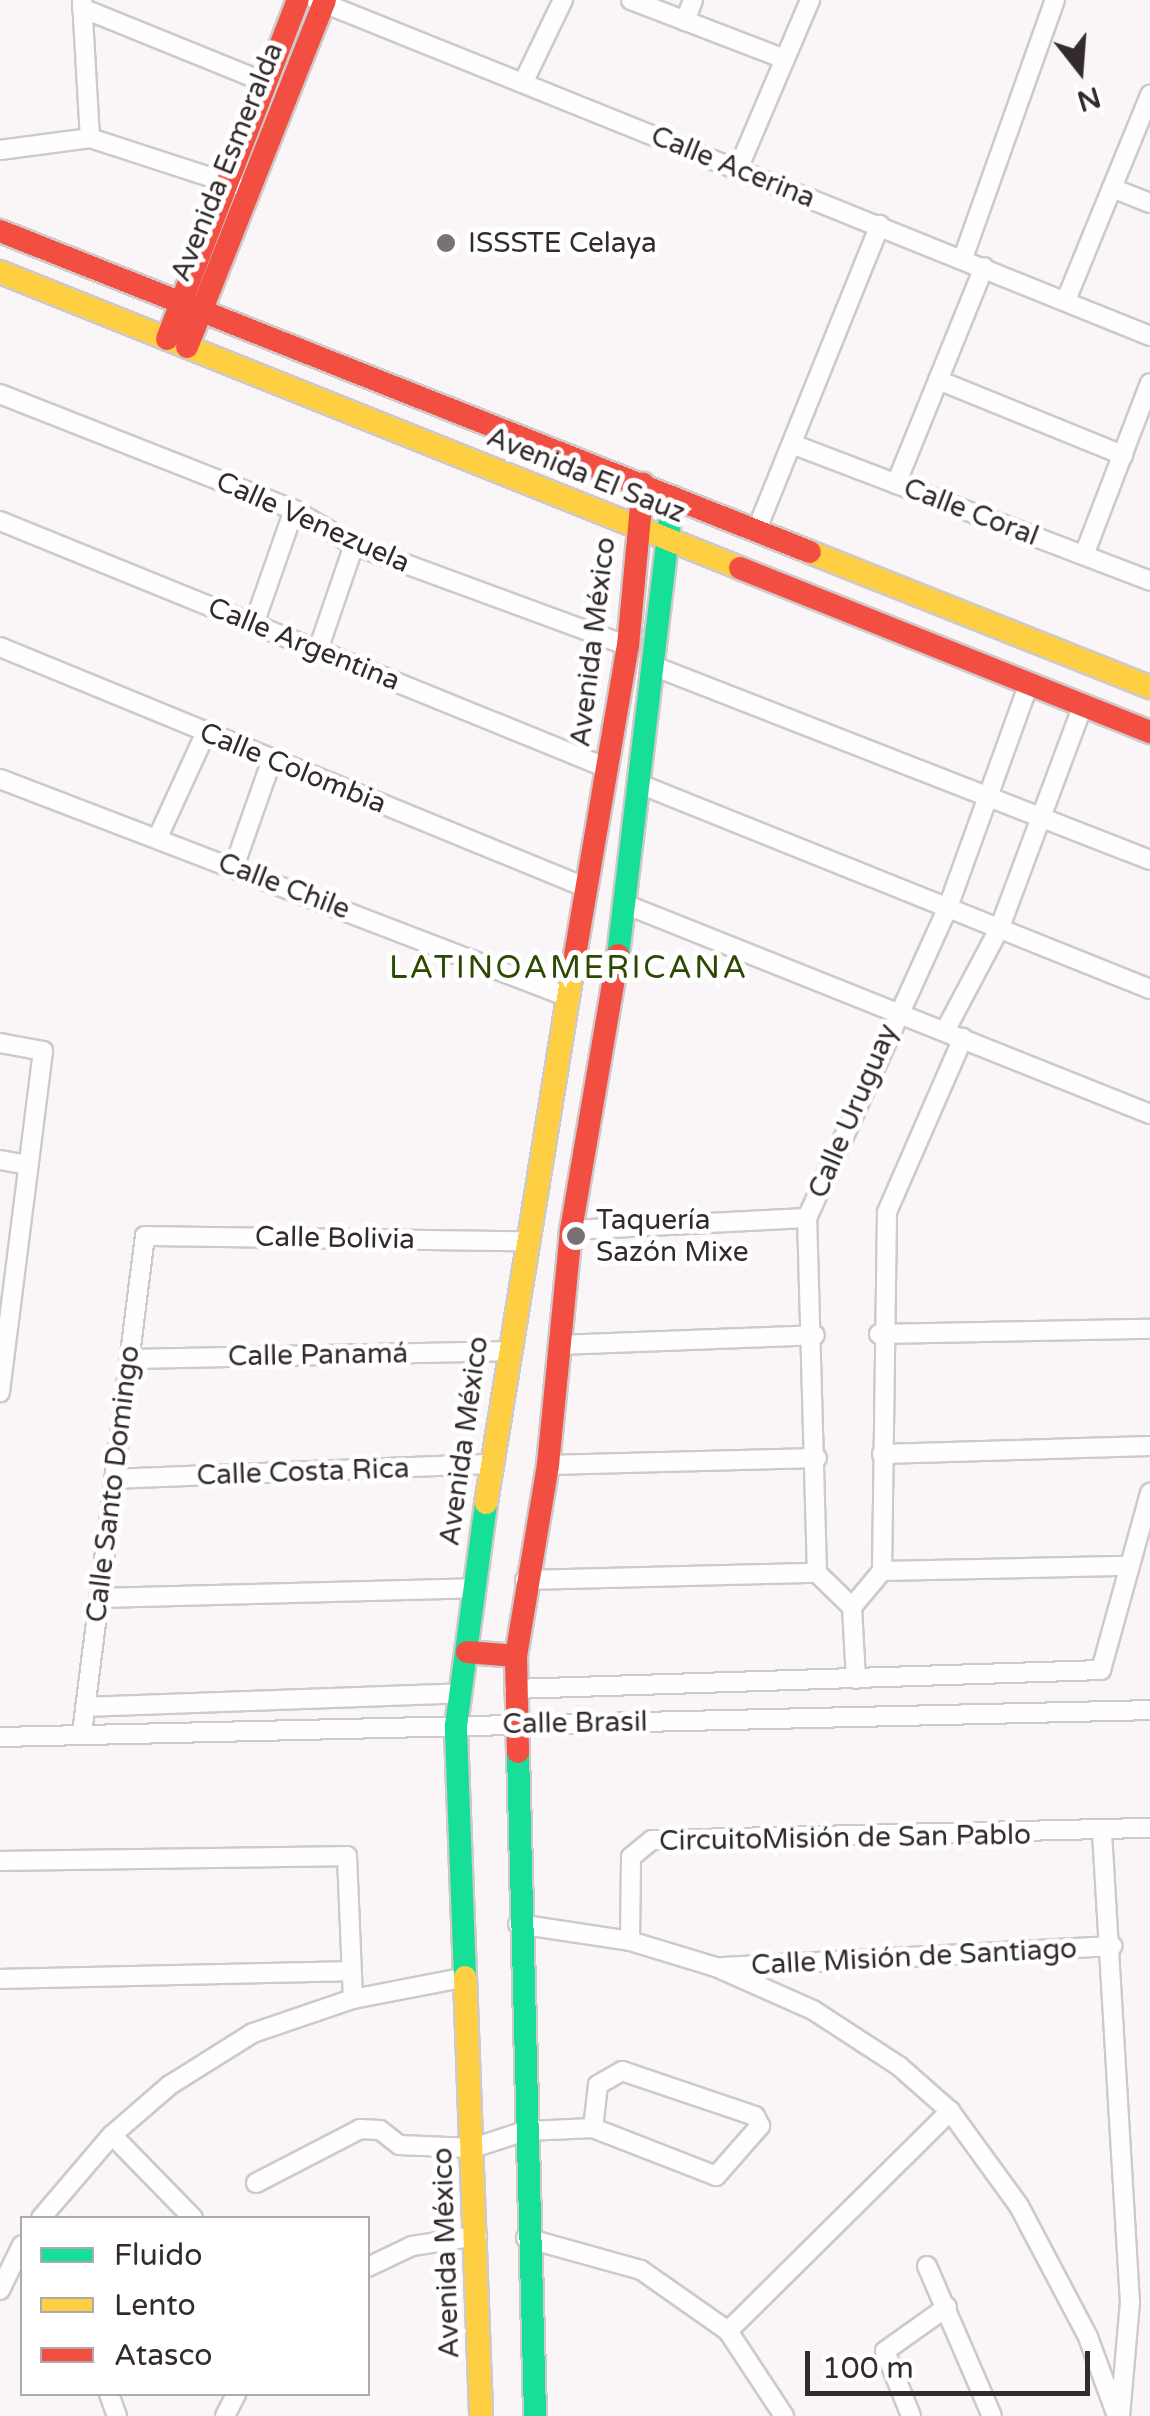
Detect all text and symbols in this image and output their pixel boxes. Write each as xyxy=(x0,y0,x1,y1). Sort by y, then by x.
north arrow xyxy=(1030,20,1130,120)
street label: Avenida Esmeralda xyxy=(164,38,290,286)
text: N xyxy=(1073,79,1104,118)
street label: Calle Acerina xyxy=(646,119,820,215)
place label: ISSSTE Celaya xyxy=(468,226,657,260)
marker: ISSSTE Celaya xyxy=(433,230,459,256)
street label: Avenida El Sauz xyxy=(482,420,690,530)
street label: Calle Venezuela xyxy=(211,464,415,580)
street label: Calle Coral xyxy=(899,471,1043,553)
street label: Avenida México xyxy=(563,535,623,749)
street label: Calle Argentina xyxy=(203,590,405,698)
street label: Calle Colombia xyxy=(195,715,391,821)
street label: Calle Chile xyxy=(213,845,355,927)
district label: LATINOAMERICANA xyxy=(389,949,749,987)
street label: Calle Uruguay xyxy=(801,1019,905,1203)
place label: Taquería Sazón Mixe xyxy=(596,1203,749,1269)
street label: Calle Bolivia xyxy=(255,1220,415,1256)
marker: Taquería Sazón Mixe xyxy=(565,1225,587,1247)
street label: Avenida México xyxy=(433,1334,495,1548)
street label: Calle Panamá xyxy=(228,1337,408,1373)
street label: Calle Santo Domingo xyxy=(79,1344,147,1624)
street label: Calle Costa Rica xyxy=(196,1451,410,1493)
street label: Calle Brasil xyxy=(502,1705,648,1741)
street label: CircuitoMisión de San Pablo xyxy=(659,1818,1031,1858)
street label: Calle Misión de Santiago xyxy=(750,1932,1078,1982)
street label: Avenida México xyxy=(426,2147,466,2359)
legend xyxy=(20,2216,370,2396)
text: Fluido xyxy=(114,2237,202,2274)
text: Lento xyxy=(114,2287,196,2324)
scale bar xyxy=(810,2331,1095,2393)
text: Atasco xyxy=(114,2337,213,2374)
text: 100 m xyxy=(822,2350,914,2387)

